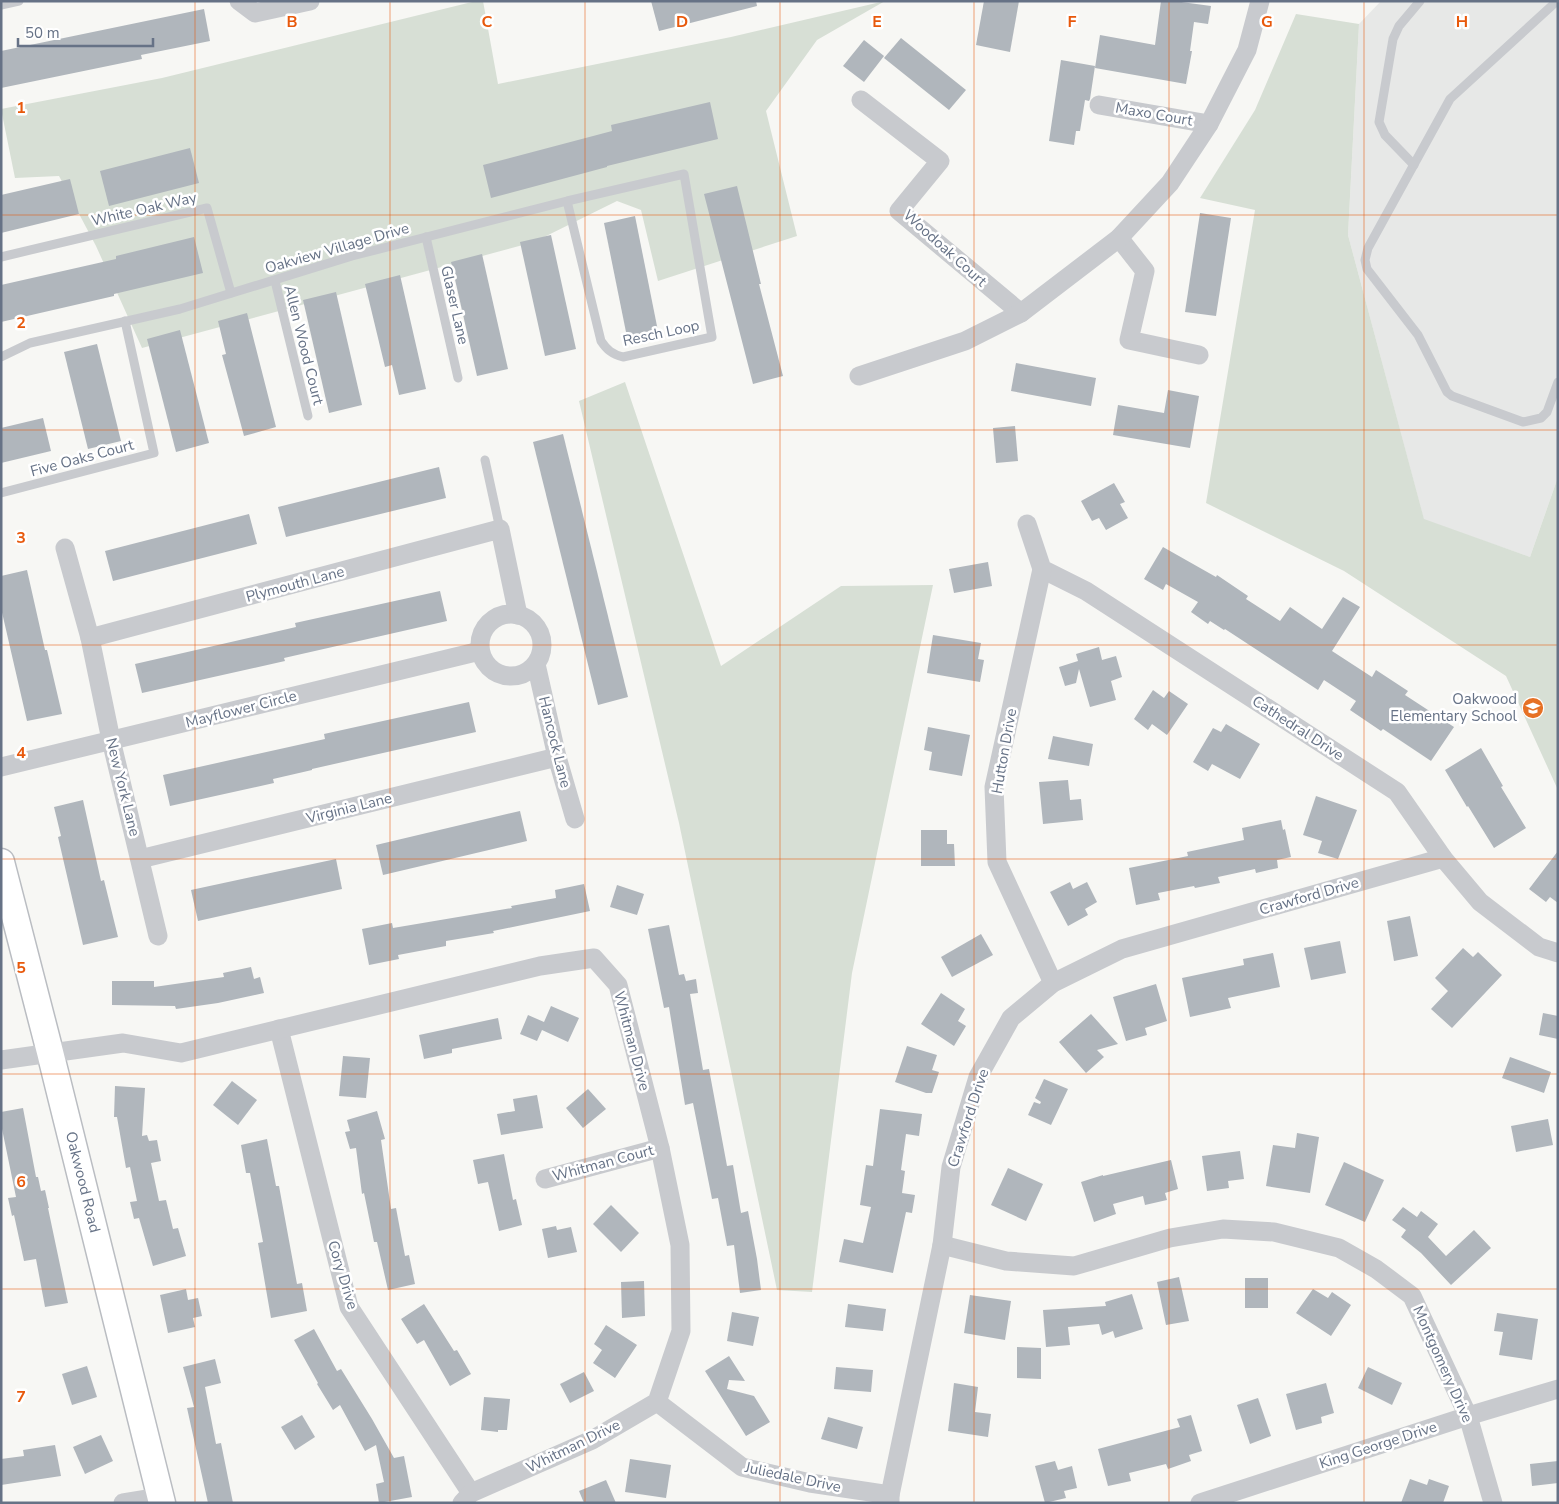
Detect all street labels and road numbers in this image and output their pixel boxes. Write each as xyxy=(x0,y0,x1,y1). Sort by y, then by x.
street label: Maxo Court xyxy=(1114,97,1195,131)
street label: White Oak Way xyxy=(89,187,199,231)
street label: Woodoak Court xyxy=(899,205,992,291)
street label: Oakview Village Drive xyxy=(263,218,411,278)
street label: Glaser Lane xyxy=(436,264,474,346)
street label: Allen Wood Court xyxy=(279,283,329,408)
street label: Resch Loop xyxy=(621,315,701,351)
street label: Five Oaks Court xyxy=(28,434,137,481)
street label: Plymouth Lane xyxy=(243,561,347,607)
street label: Mayflower Circle xyxy=(183,686,299,732)
street label: Cathedral Drive xyxy=(1248,691,1348,765)
street label: Hancock Lane xyxy=(534,694,576,790)
street label: Hutton Drive xyxy=(987,707,1021,795)
street label: New York Lane xyxy=(101,736,145,838)
street label: Virginia Lane xyxy=(303,788,394,829)
street label: Crawford Drive xyxy=(1257,872,1361,920)
street label: Whitman Drive xyxy=(609,989,655,1093)
street label: Crawford Drive xyxy=(943,1066,993,1170)
street label: Oakwood Road xyxy=(61,1129,105,1235)
street label: Whitman Court xyxy=(550,1140,657,1186)
street label: Cory Drive xyxy=(323,1238,363,1312)
street label: Montgomery Drive xyxy=(1408,1302,1478,1426)
street label: Whitman Drive xyxy=(523,1415,623,1477)
street label: King George Drive xyxy=(1317,1417,1439,1473)
street label: Juliedale Drive xyxy=(742,1457,843,1497)

